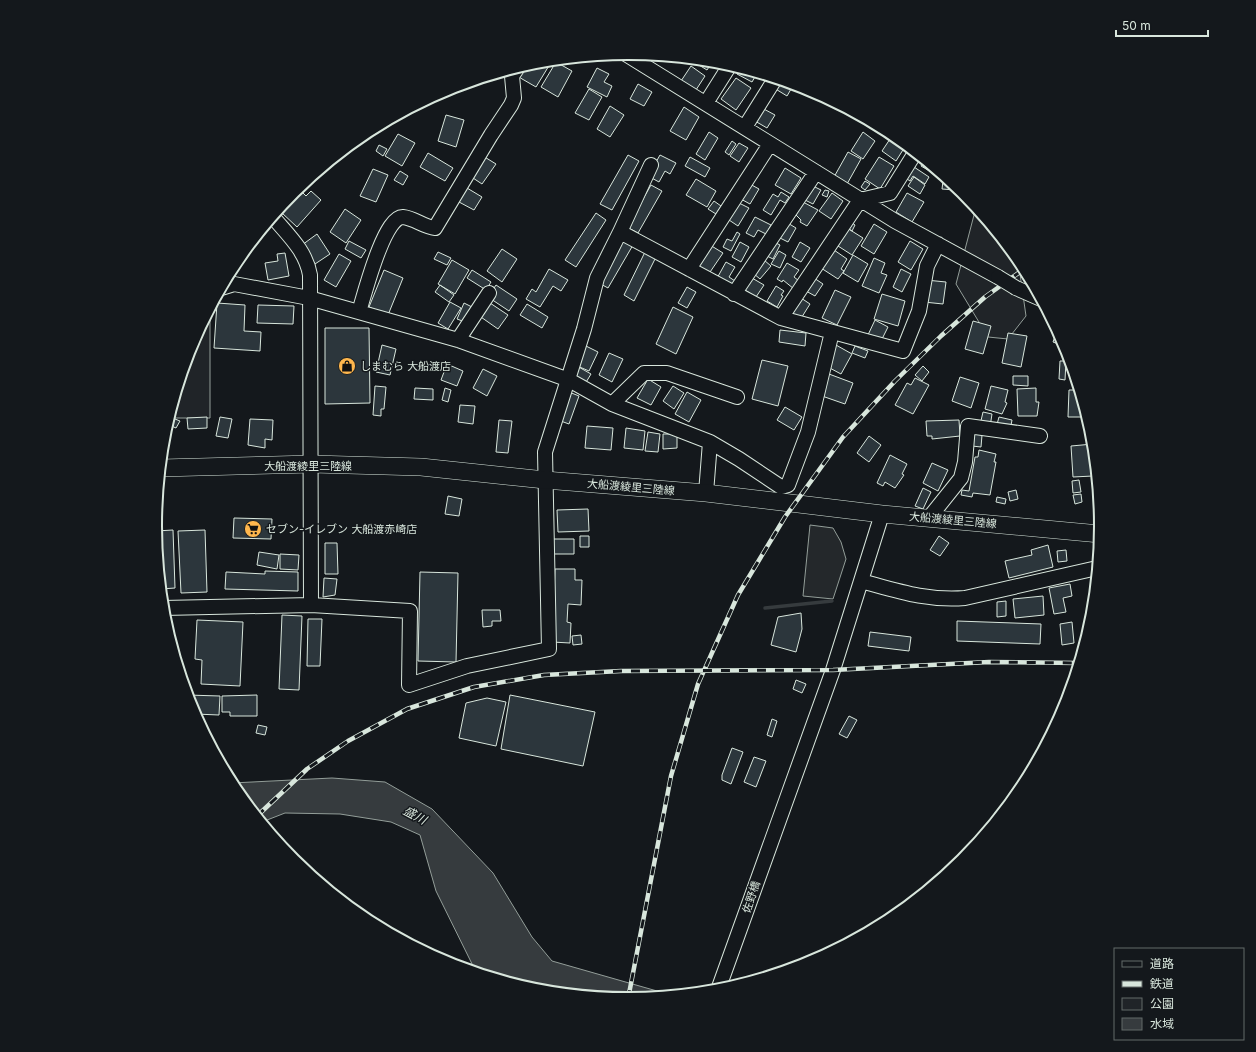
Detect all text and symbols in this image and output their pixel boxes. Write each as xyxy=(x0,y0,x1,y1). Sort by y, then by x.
scale bar xyxy=(1116,12,1208,38)
text: 50 m xyxy=(1122,18,1151,33)
shop icon: しまむら 大船渡店 xyxy=(337,356,357,376)
place label: しまむら 大船渡店 xyxy=(360,359,451,373)
street label: 大船渡綾里三陸線 xyxy=(264,459,352,473)
street label: 大船渡綾里三陸線 xyxy=(587,476,675,498)
street label: 大船渡綾里三陸線 xyxy=(909,509,997,531)
supermarket icon: セブン-イレブン 大船渡赤崎店 xyxy=(243,519,263,539)
place label: セブン-イレブン 大船渡赤崎店 xyxy=(266,522,417,536)
water label: 盛川 xyxy=(401,803,431,828)
street label: 佐野橋 xyxy=(739,879,763,915)
legend xyxy=(1114,948,1244,1040)
text: 道路 xyxy=(1150,956,1174,971)
text: 鉄道 xyxy=(1150,976,1174,991)
text: 公園 xyxy=(1150,996,1174,1011)
text: 水域 xyxy=(1150,1016,1174,1031)

